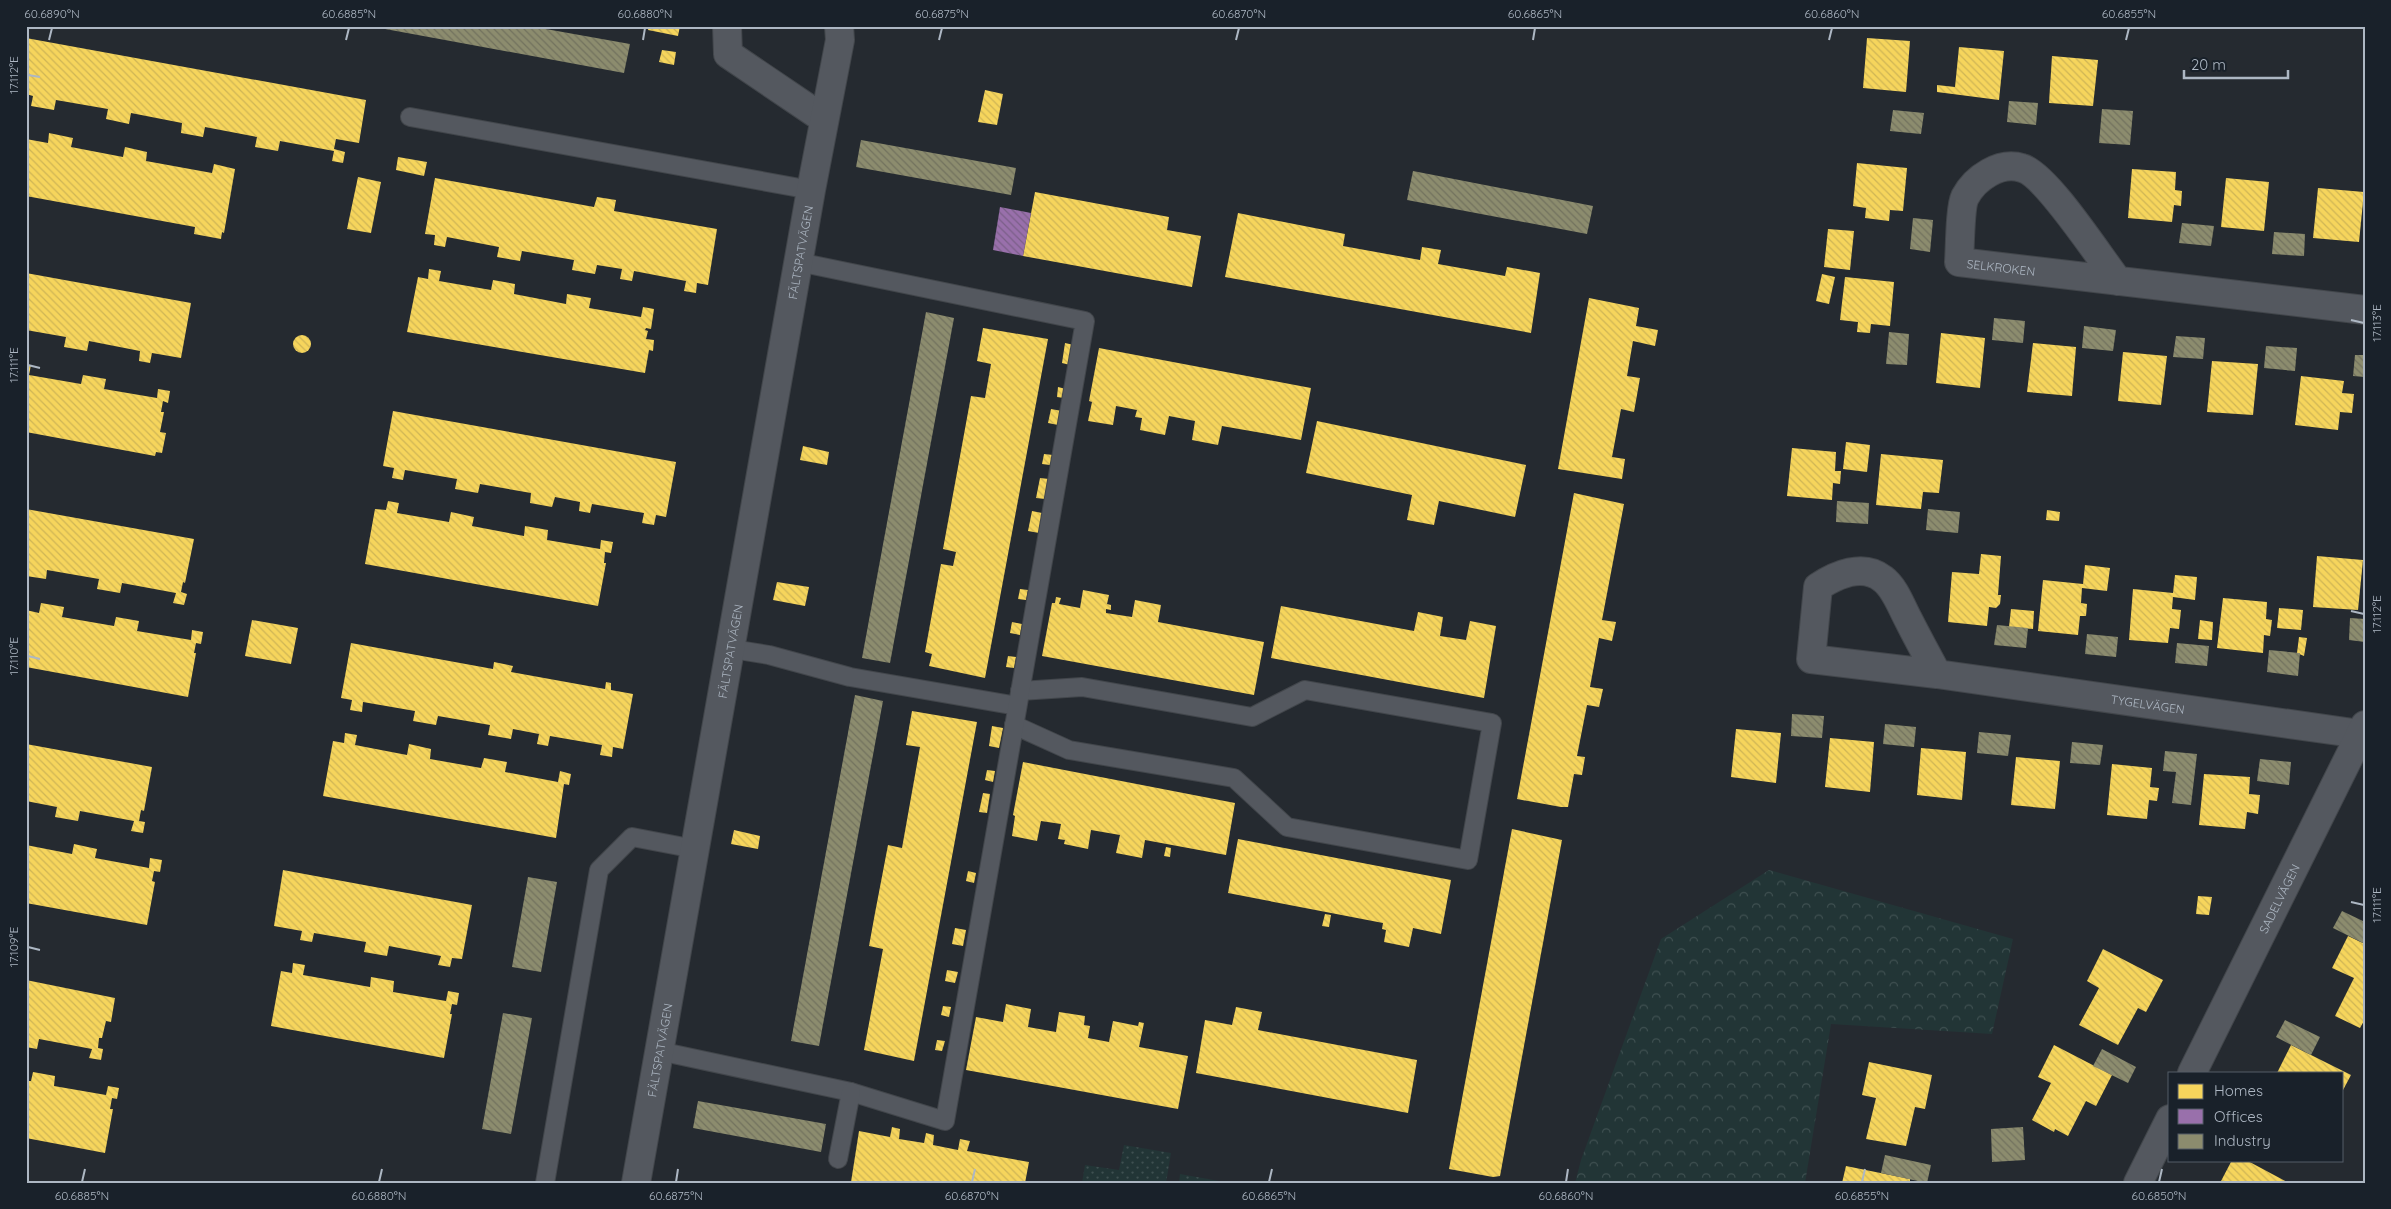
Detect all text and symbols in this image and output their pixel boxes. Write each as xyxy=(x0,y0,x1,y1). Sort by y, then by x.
text: 60.6890°N xyxy=(24,6,80,21)
text: 60.6885°N xyxy=(322,6,376,21)
text: 60.6880°N xyxy=(617,6,673,21)
text: 60.6875°N xyxy=(915,6,969,21)
text: 60.6870°N xyxy=(1212,6,1266,21)
text: 60.6865°N xyxy=(1508,6,1562,21)
text: 60.6860°N xyxy=(1804,6,1860,21)
text: 60.6855°N xyxy=(2102,6,2156,21)
scale bar xyxy=(2184,48,2287,80)
text: 20 m xyxy=(2191,55,2226,74)
text: 17.112°E xyxy=(6,56,21,94)
street label: FÄLTSPATVÄGEN xyxy=(784,204,816,300)
street label: SELKROKEN xyxy=(1966,255,2036,278)
text: 17.113°E xyxy=(2369,304,2384,342)
text: 17.111°E xyxy=(6,347,21,383)
text: 17.112°E xyxy=(2369,595,2384,633)
street label: FÄLTSPATVÄGEN xyxy=(714,603,745,699)
text: 17.110°E xyxy=(6,637,21,675)
street label: TYGELVÄGEN xyxy=(2110,691,2186,717)
street label: SADELVÄGEN xyxy=(2255,861,2302,936)
text: 17.111°E xyxy=(2369,887,2384,923)
text: 17.109°E xyxy=(6,927,21,967)
street label: FÄLTSPATVÄGEN xyxy=(644,1002,675,1098)
legend xyxy=(2168,1072,2344,1162)
text: Homes xyxy=(2214,1081,2263,1100)
text: Offices xyxy=(2214,1107,2263,1126)
text: Industry xyxy=(2214,1131,2271,1150)
text: 60.6885°N xyxy=(55,1188,109,1203)
text: 60.6880°N xyxy=(351,1188,407,1203)
text: 60.6875°N xyxy=(649,1188,703,1203)
text: 60.6870°N xyxy=(945,1188,999,1203)
text: 60.6865°N xyxy=(1242,1188,1296,1203)
text: 60.6860°N xyxy=(1538,1188,1594,1203)
text: 60.6855°N xyxy=(1835,1188,1889,1203)
text: 60.6850°N xyxy=(2131,1188,2187,1203)

